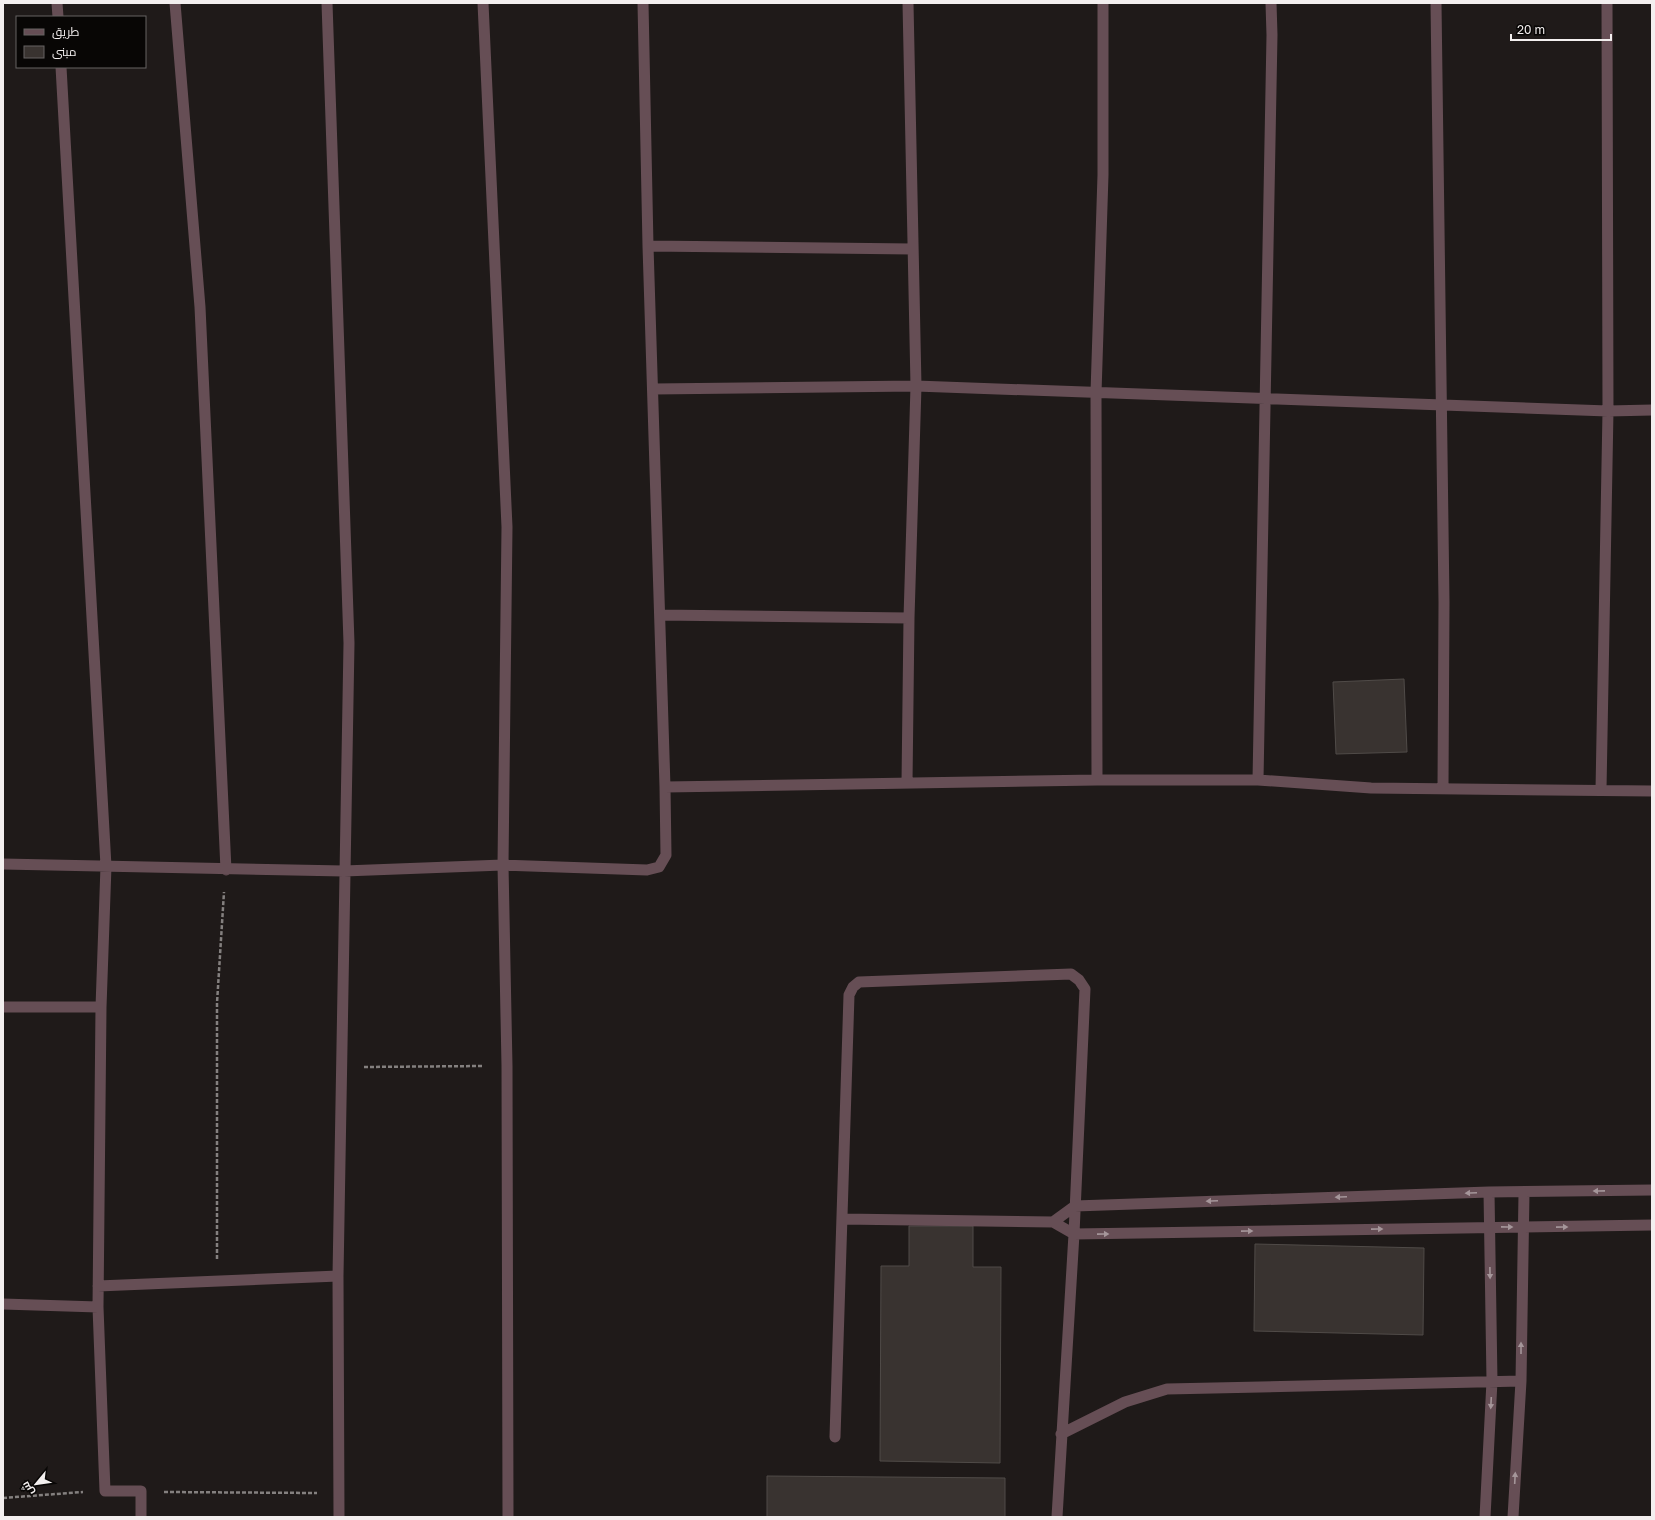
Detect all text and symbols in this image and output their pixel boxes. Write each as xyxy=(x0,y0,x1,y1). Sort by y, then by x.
legend xyxy=(16,16,146,68)
scale bar xyxy=(1511,16,1611,42)
text: 20 m xyxy=(1517,22,1545,37)
text: طريق xyxy=(52,24,80,39)
text: مبنى xyxy=(52,44,77,59)
one-way arrow xyxy=(1593,1187,1605,1194)
one-way arrow xyxy=(1465,1189,1477,1196)
one-way arrow xyxy=(1334,1194,1347,1200)
one-way arrow xyxy=(1206,1198,1218,1205)
one-way arrow xyxy=(1501,1224,1514,1230)
one-way arrow xyxy=(1556,1224,1569,1230)
one-way arrow xyxy=(1371,1226,1384,1232)
one-way arrow xyxy=(1241,1228,1254,1234)
one-way arrow xyxy=(1097,1230,1109,1237)
one-way arrow xyxy=(1487,1267,1493,1280)
one-way arrow xyxy=(1518,1341,1524,1354)
one-way arrow xyxy=(1487,1397,1494,1409)
north arrow xyxy=(16,1464,56,1504)
one-way arrow xyxy=(1512,1472,1519,1484)
text: ش xyxy=(18,1479,37,1498)

